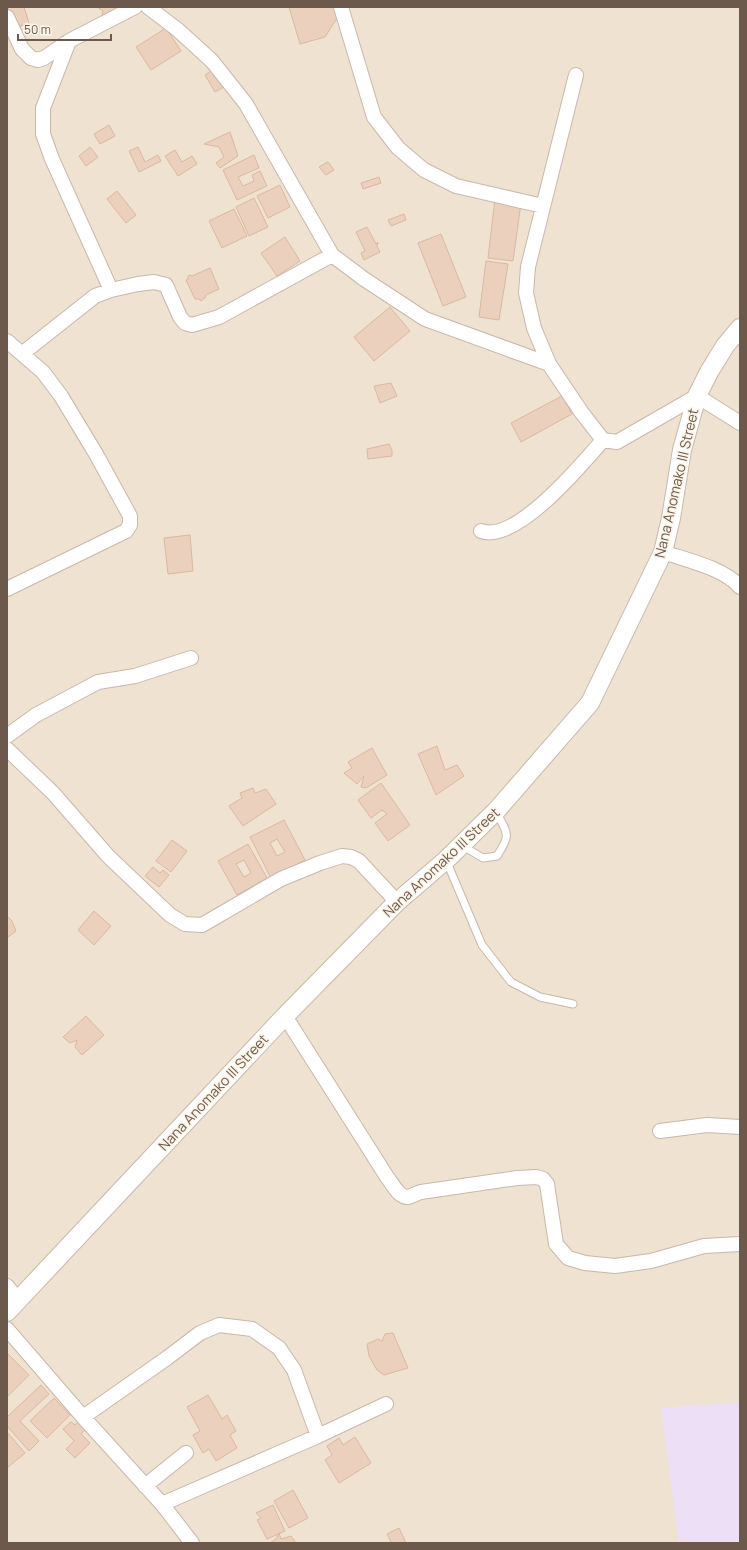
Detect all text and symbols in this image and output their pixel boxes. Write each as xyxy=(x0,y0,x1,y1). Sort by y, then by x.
scale bar xyxy=(18,16,111,42)
text: 50 m xyxy=(24,21,51,38)
street label: Nana Anomako III Street xyxy=(650,406,703,560)
street label: Nana Anomako III Street xyxy=(379,803,504,921)
street label: Nana Anomako III Street xyxy=(154,1029,272,1154)

